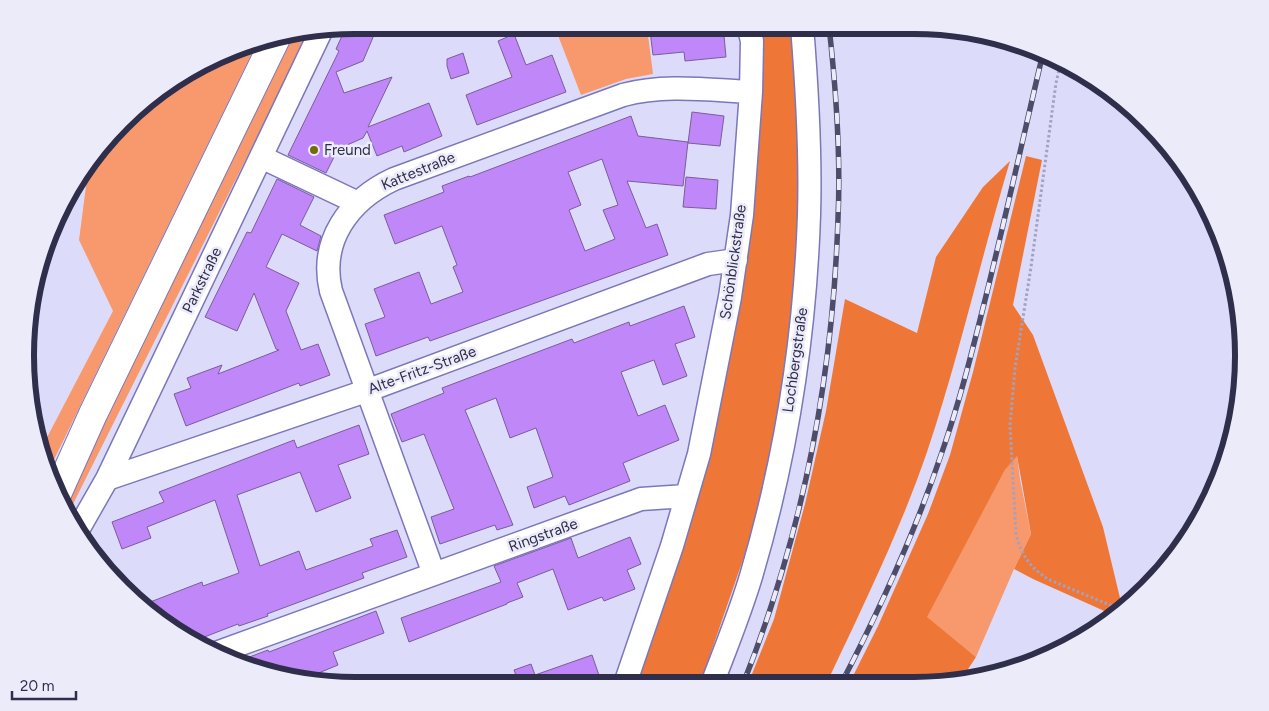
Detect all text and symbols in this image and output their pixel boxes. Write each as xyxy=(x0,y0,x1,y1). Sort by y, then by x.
place label: Freund xyxy=(324,141,371,159)
marker: Freund xyxy=(308,144,320,156)
street label: Kattestraße xyxy=(378,148,458,194)
street label: Schönblickstraße xyxy=(716,203,750,321)
street label: Parkstraße xyxy=(178,244,226,316)
street label: Lochbergstraße xyxy=(779,306,811,414)
street label: Alte-Fritz-Straße xyxy=(366,342,478,398)
street label: Ringstraße xyxy=(506,514,580,556)
scale bar xyxy=(12,668,76,700)
text: 20 m xyxy=(20,677,54,695)

